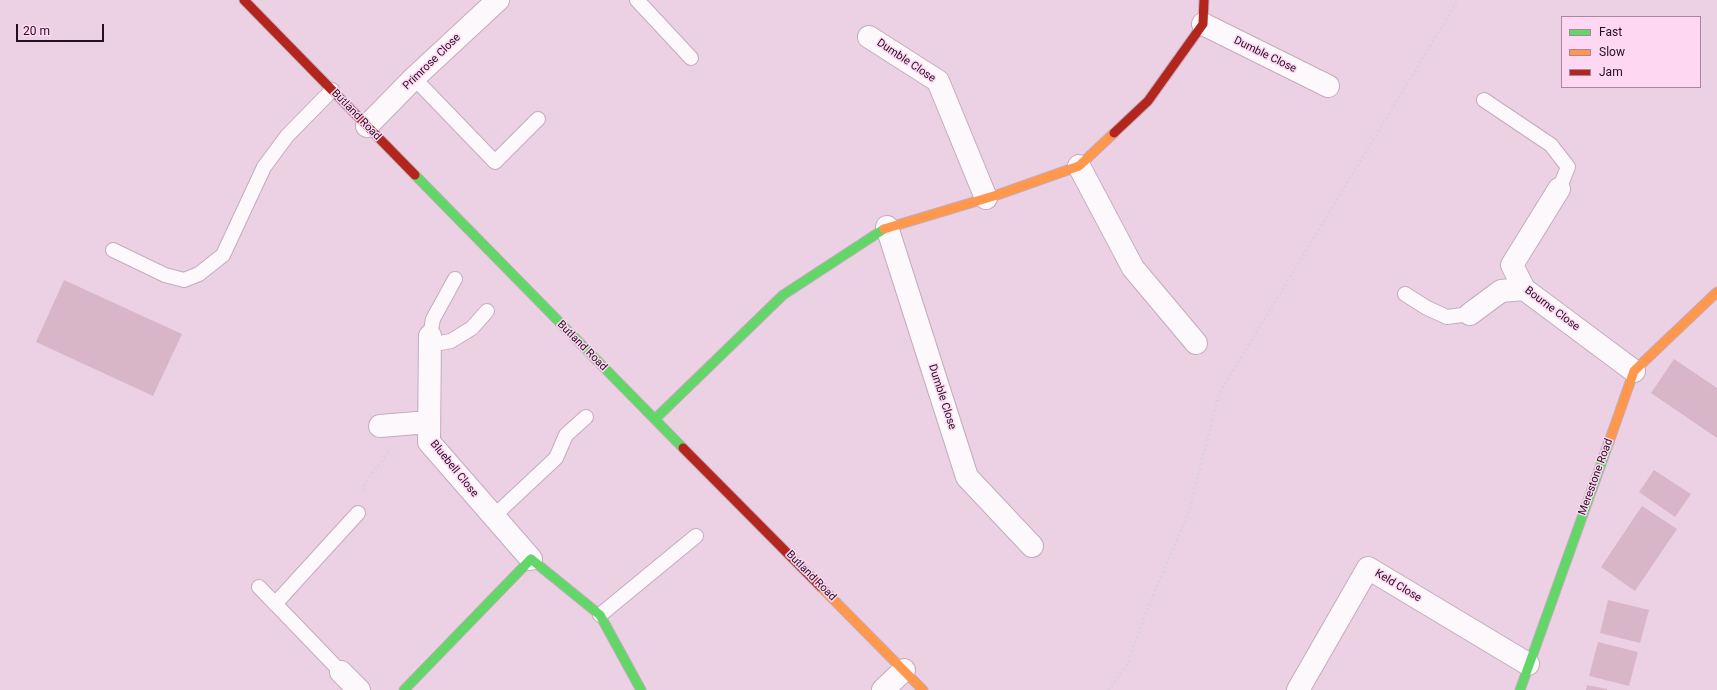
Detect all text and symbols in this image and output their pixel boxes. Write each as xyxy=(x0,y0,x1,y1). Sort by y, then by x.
scale bar xyxy=(18,16,106,42)
legend xyxy=(1561,16,1701,88)
text: 20 m xyxy=(23,24,50,38)
text: Fast xyxy=(1599,25,1622,39)
street label: Primrose Close xyxy=(401,31,463,93)
street label: Dumble Close xyxy=(1232,34,1298,76)
street label: Dumble Close xyxy=(874,37,938,85)
text: Slow xyxy=(1599,45,1625,59)
text: Jam xyxy=(1599,65,1623,79)
street label: Butland Road xyxy=(329,87,383,143)
street label: Bourne Close xyxy=(1522,284,1582,334)
street label: Butland Road xyxy=(554,318,610,374)
street label: Dumble Close xyxy=(925,363,959,431)
street label: Merestone Road xyxy=(1576,437,1616,517)
street label: Bluebell Close xyxy=(427,438,481,500)
street label: Butland Road xyxy=(783,548,839,604)
street label: Keld Close xyxy=(1372,567,1424,605)

